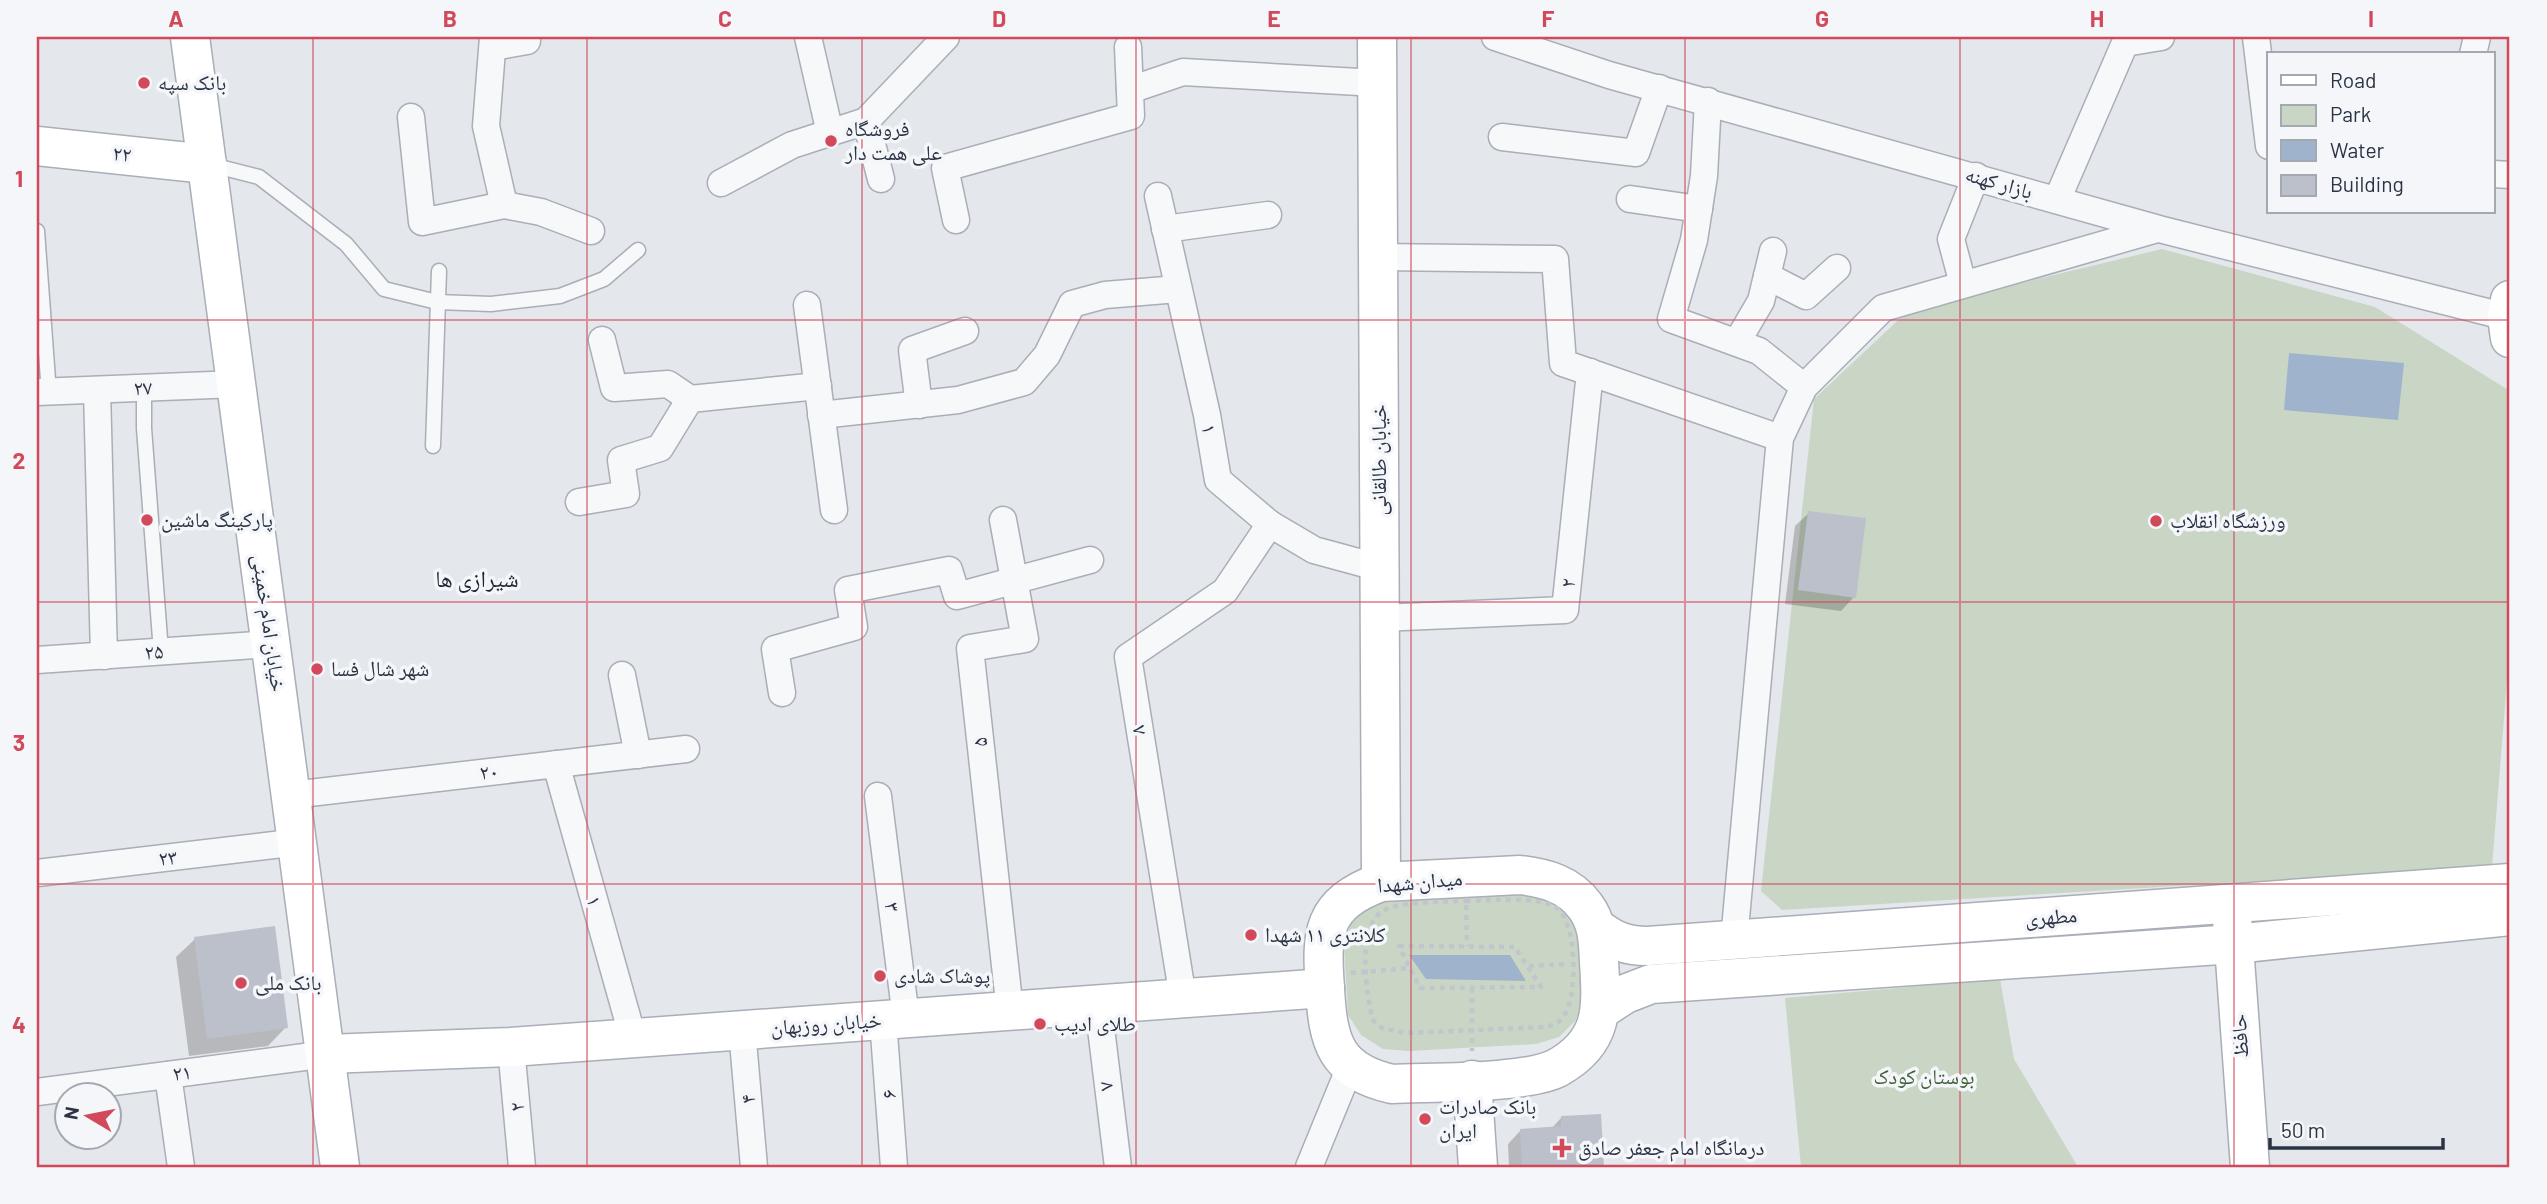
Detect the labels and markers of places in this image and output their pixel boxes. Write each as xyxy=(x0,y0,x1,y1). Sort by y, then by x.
place label: بانک سپه xyxy=(158,69,226,95)
marker: بانک سپه xyxy=(136,75,152,91)
place label: فروشگاه علی همت دار xyxy=(844,115,942,166)
marker: فروشگاه علی همت دار xyxy=(823,133,839,149)
place label: پارکینگ ماشین xyxy=(161,506,273,533)
place label: ورزشگاه انقلاب xyxy=(2170,507,2286,533)
marker: پارکینگ ماشین xyxy=(139,512,155,528)
marker: ورزشگاه انقلاب xyxy=(2148,513,2164,529)
place label: شهر شال فسا xyxy=(331,655,429,681)
marker: شهر شال فسا xyxy=(309,661,325,677)
place label: کلانتری ۱۱ شهدا xyxy=(1265,921,1386,947)
marker: کلانتری ۱۱ شهدا xyxy=(1243,927,1259,943)
place label: پوشاک شادی xyxy=(894,962,990,988)
marker: پوشاک شادی xyxy=(872,968,888,984)
place label: بانک ملی xyxy=(255,969,322,996)
marker: بانک ملی xyxy=(233,975,249,991)
place label: طلای ادیب xyxy=(1054,1010,1136,1036)
marker: طلای ادیب xyxy=(1032,1016,1048,1032)
place label: بانک صادرات ایران xyxy=(1439,1093,1536,1143)
marker: بانک صادرات ایران xyxy=(1417,1111,1433,1127)
place label: درمانگاه امام جعفر صادق xyxy=(1578,1134,1765,1162)
marker: درمانگاه امام جعفر صادق xyxy=(1552,1138,1572,1158)

